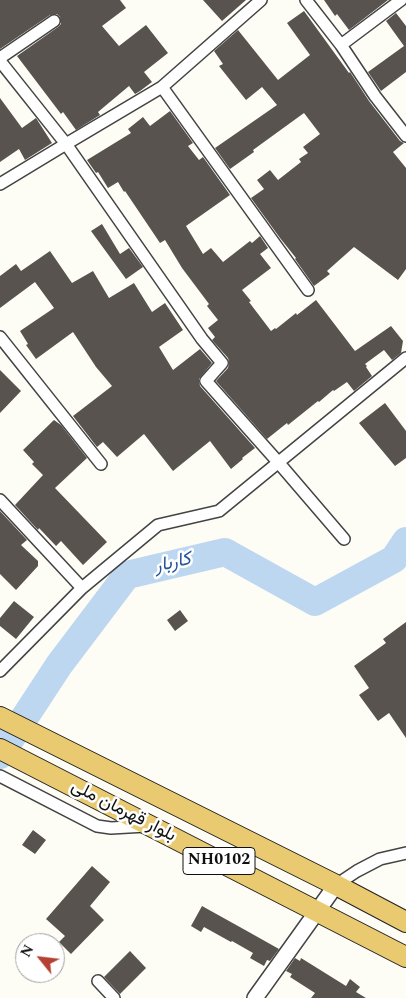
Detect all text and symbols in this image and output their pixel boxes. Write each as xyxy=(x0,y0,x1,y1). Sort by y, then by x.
water label: کاربار xyxy=(153,549,193,579)
street label: بلوار قهرمان ملی xyxy=(67,776,179,848)
road number: NH0102 xyxy=(183,848,255,874)
north arrow xyxy=(15,933,65,983)
text: N xyxy=(15,941,39,961)

